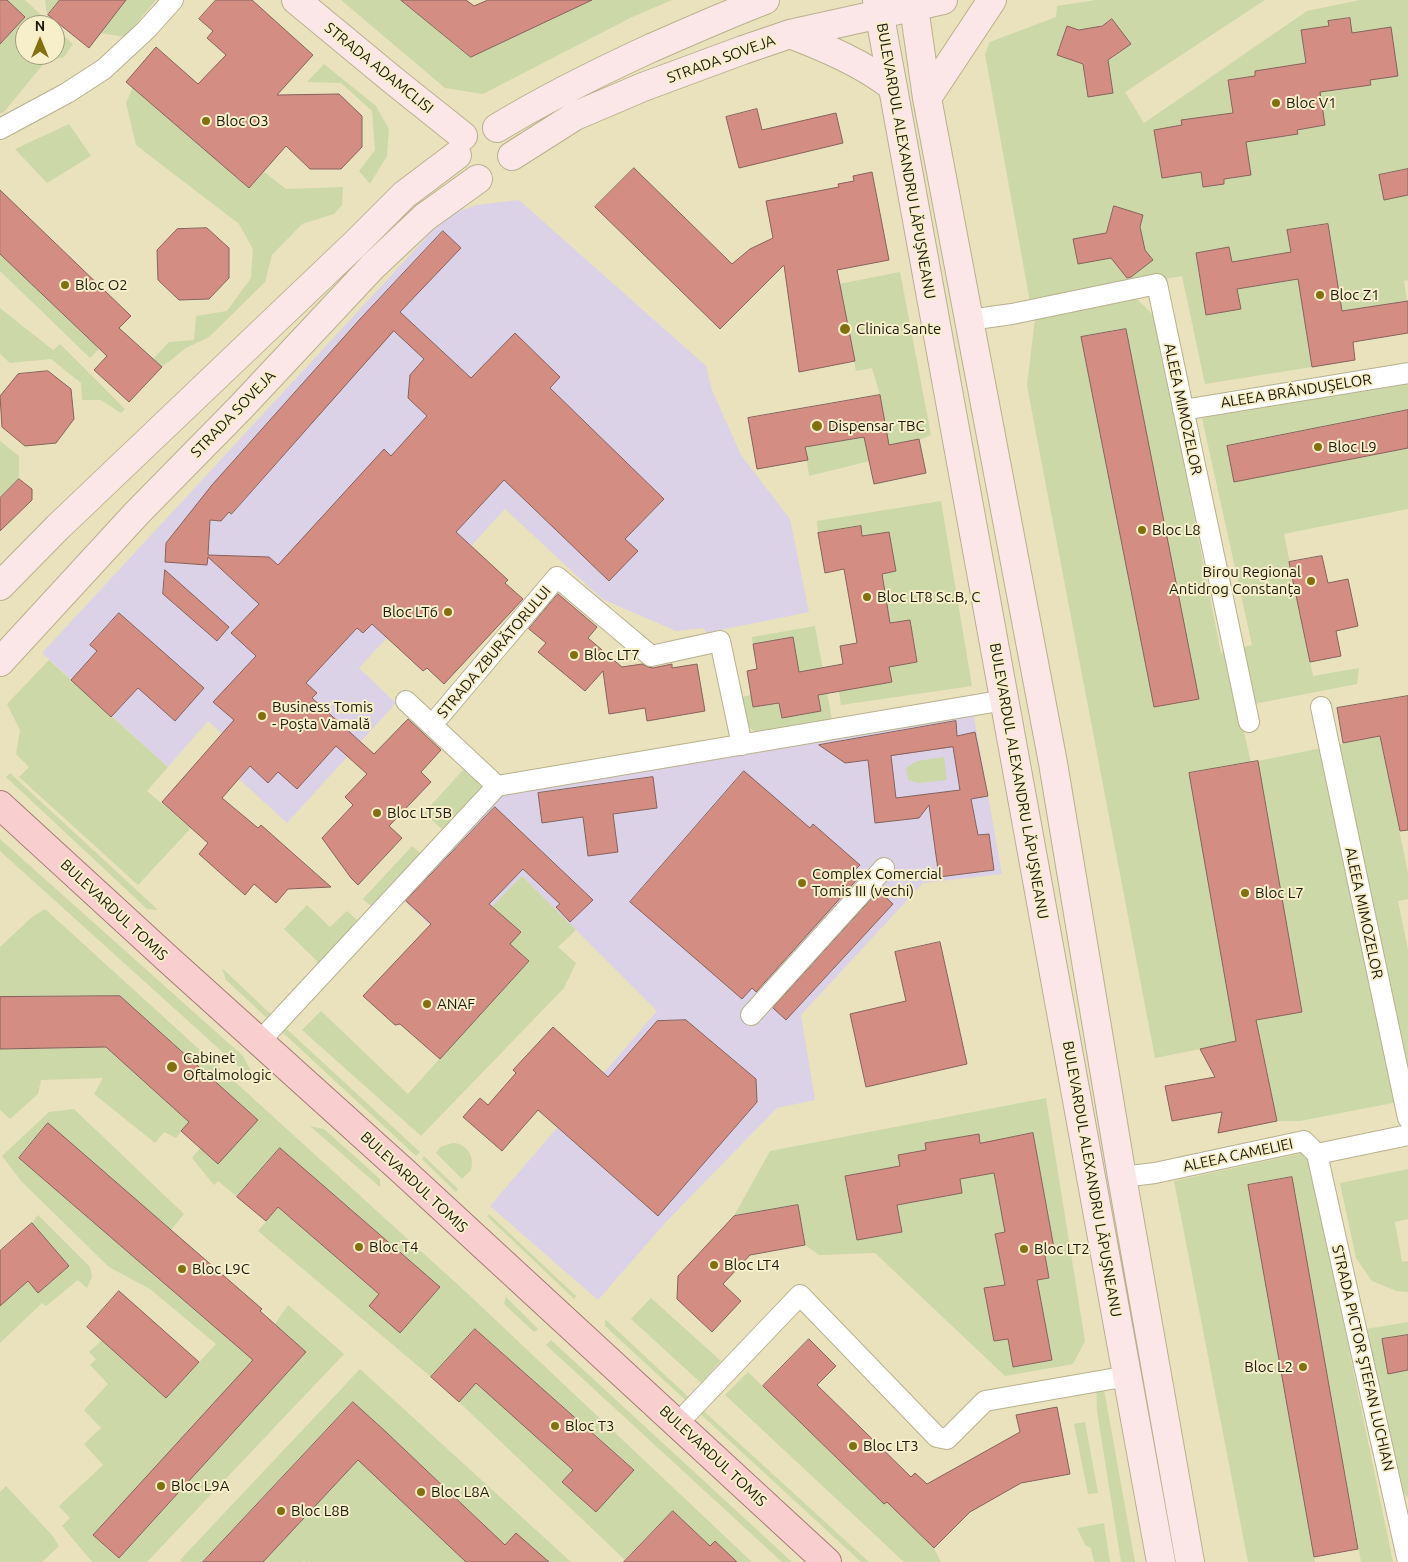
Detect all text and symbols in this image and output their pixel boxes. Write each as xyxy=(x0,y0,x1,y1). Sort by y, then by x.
north arrow xyxy=(15,15,65,65)
text: N xyxy=(35,18,45,34)
street label: STRADA ADAMCLISI xyxy=(321,19,437,117)
street label: BULEVARDUL ALEXANDRU LĂPUȘNEANU xyxy=(873,22,939,300)
street label: STRADA SOVEJA xyxy=(664,31,778,87)
place label: Bloc V1 xyxy=(1286,94,1337,112)
marker: Bloc V1 xyxy=(1270,97,1282,109)
place label: Bloc O3 xyxy=(216,112,269,130)
marker: Bloc O3 xyxy=(200,115,212,127)
place label: Bloc O2 xyxy=(75,276,128,294)
marker: Bloc O2 xyxy=(59,279,71,291)
place label: Bloc Z1 xyxy=(1330,286,1380,304)
marker: Bloc Z1 xyxy=(1314,289,1326,301)
place label: Clinica Sante xyxy=(856,320,941,338)
marker: Clinica Sante xyxy=(838,322,852,336)
street label: ALEEA MIMOZELOR xyxy=(1160,341,1206,477)
street label: STRADA SOVEJA xyxy=(187,367,279,461)
street label: ALEEA BRÂNDUȘELOR xyxy=(1219,370,1373,412)
place label: Dispensar TBC xyxy=(828,417,925,435)
marker: Dispensar TBC xyxy=(810,419,824,433)
place label: Bloc L9 xyxy=(1328,438,1377,456)
marker: Bloc L9 xyxy=(1312,441,1324,453)
place label: Bloc L8 xyxy=(1152,521,1201,539)
marker: Bloc L8 xyxy=(1136,524,1148,536)
place label: Birou Regional Antidrog Constanța xyxy=(1169,563,1301,598)
marker: Birou Regional Antidrog Constanța xyxy=(1305,575,1317,587)
street label: STRADA ZBURĂTORULUI xyxy=(433,582,555,722)
place label: Bloc LT8 Sc.B, C xyxy=(877,588,981,606)
marker: Bloc LT8 Sc.B, C xyxy=(861,591,873,603)
place label: Bloc LT6 xyxy=(382,603,438,621)
marker: Bloc LT6 xyxy=(442,606,454,618)
street label: BULEVARDUL ALEXANDRU LĂPUȘNEANU xyxy=(986,642,1052,920)
place label: Bloc LT7 xyxy=(584,646,640,664)
marker: Bloc LT7 xyxy=(568,649,580,661)
place label: Business Tomis - Poșta Vamală xyxy=(272,698,373,733)
marker: Business Tomis - Poșta Vamală xyxy=(256,710,268,722)
place label: Bloc LT5B xyxy=(387,804,452,822)
marker: Bloc LT5B xyxy=(371,807,383,819)
street label: ALEEA MIMOZELOR xyxy=(1341,845,1387,981)
street label: BULEVARDUL TOMIS xyxy=(57,856,171,964)
place label: Complex Comercial Tomis III (vechi) xyxy=(812,865,942,900)
marker: Complex Comercial Tomis III (vechi) xyxy=(796,877,808,889)
place label: Bloc L7 xyxy=(1255,884,1304,902)
marker: Bloc L7 xyxy=(1239,887,1251,899)
place label: ANAF xyxy=(437,995,475,1013)
marker: ANAF xyxy=(421,998,433,1010)
street label: BULEVARDUL ALEXANDRU LĂPUȘNEANU xyxy=(1059,1040,1125,1318)
place label: Cabinet Oftalmologic xyxy=(183,1049,272,1084)
marker: Cabinet Oftalmologic xyxy=(165,1060,179,1074)
street label: BULEVARDUL TOMIS xyxy=(357,1128,471,1236)
street label: ALEEA CAMELIEI xyxy=(1181,1135,1295,1175)
place label: Bloc T4 xyxy=(369,1238,418,1256)
place label: Bloc LT2 xyxy=(1034,1240,1090,1258)
marker: Bloc T4 xyxy=(353,1241,365,1253)
marker: Bloc LT2 xyxy=(1018,1243,1030,1255)
street label: STRADA PICTOR ȘTEFAN LUCHIAN xyxy=(1328,1243,1398,1473)
place label: Bloc LT4 xyxy=(724,1256,780,1274)
marker: Bloc LT4 xyxy=(708,1259,720,1271)
place label: Bloc L9C xyxy=(192,1260,250,1278)
marker: Bloc L9C xyxy=(176,1263,188,1275)
place label: Bloc L2 xyxy=(1244,1358,1293,1376)
marker: Bloc L2 xyxy=(1297,1361,1309,1373)
street label: BULEVARDUL TOMIS xyxy=(656,1402,770,1510)
place label: Bloc T3 xyxy=(565,1417,614,1435)
marker: Bloc T3 xyxy=(549,1420,561,1432)
place label: Bloc LT3 xyxy=(863,1437,919,1455)
marker: Bloc LT3 xyxy=(847,1440,859,1452)
place label: Bloc L9A xyxy=(171,1477,229,1495)
marker: Bloc L9A xyxy=(155,1480,167,1492)
place label: Bloc L8A xyxy=(431,1483,489,1501)
marker: Bloc L8A xyxy=(415,1486,427,1498)
place label: Bloc L8B xyxy=(291,1502,349,1520)
marker: Bloc L8B xyxy=(275,1505,287,1517)

